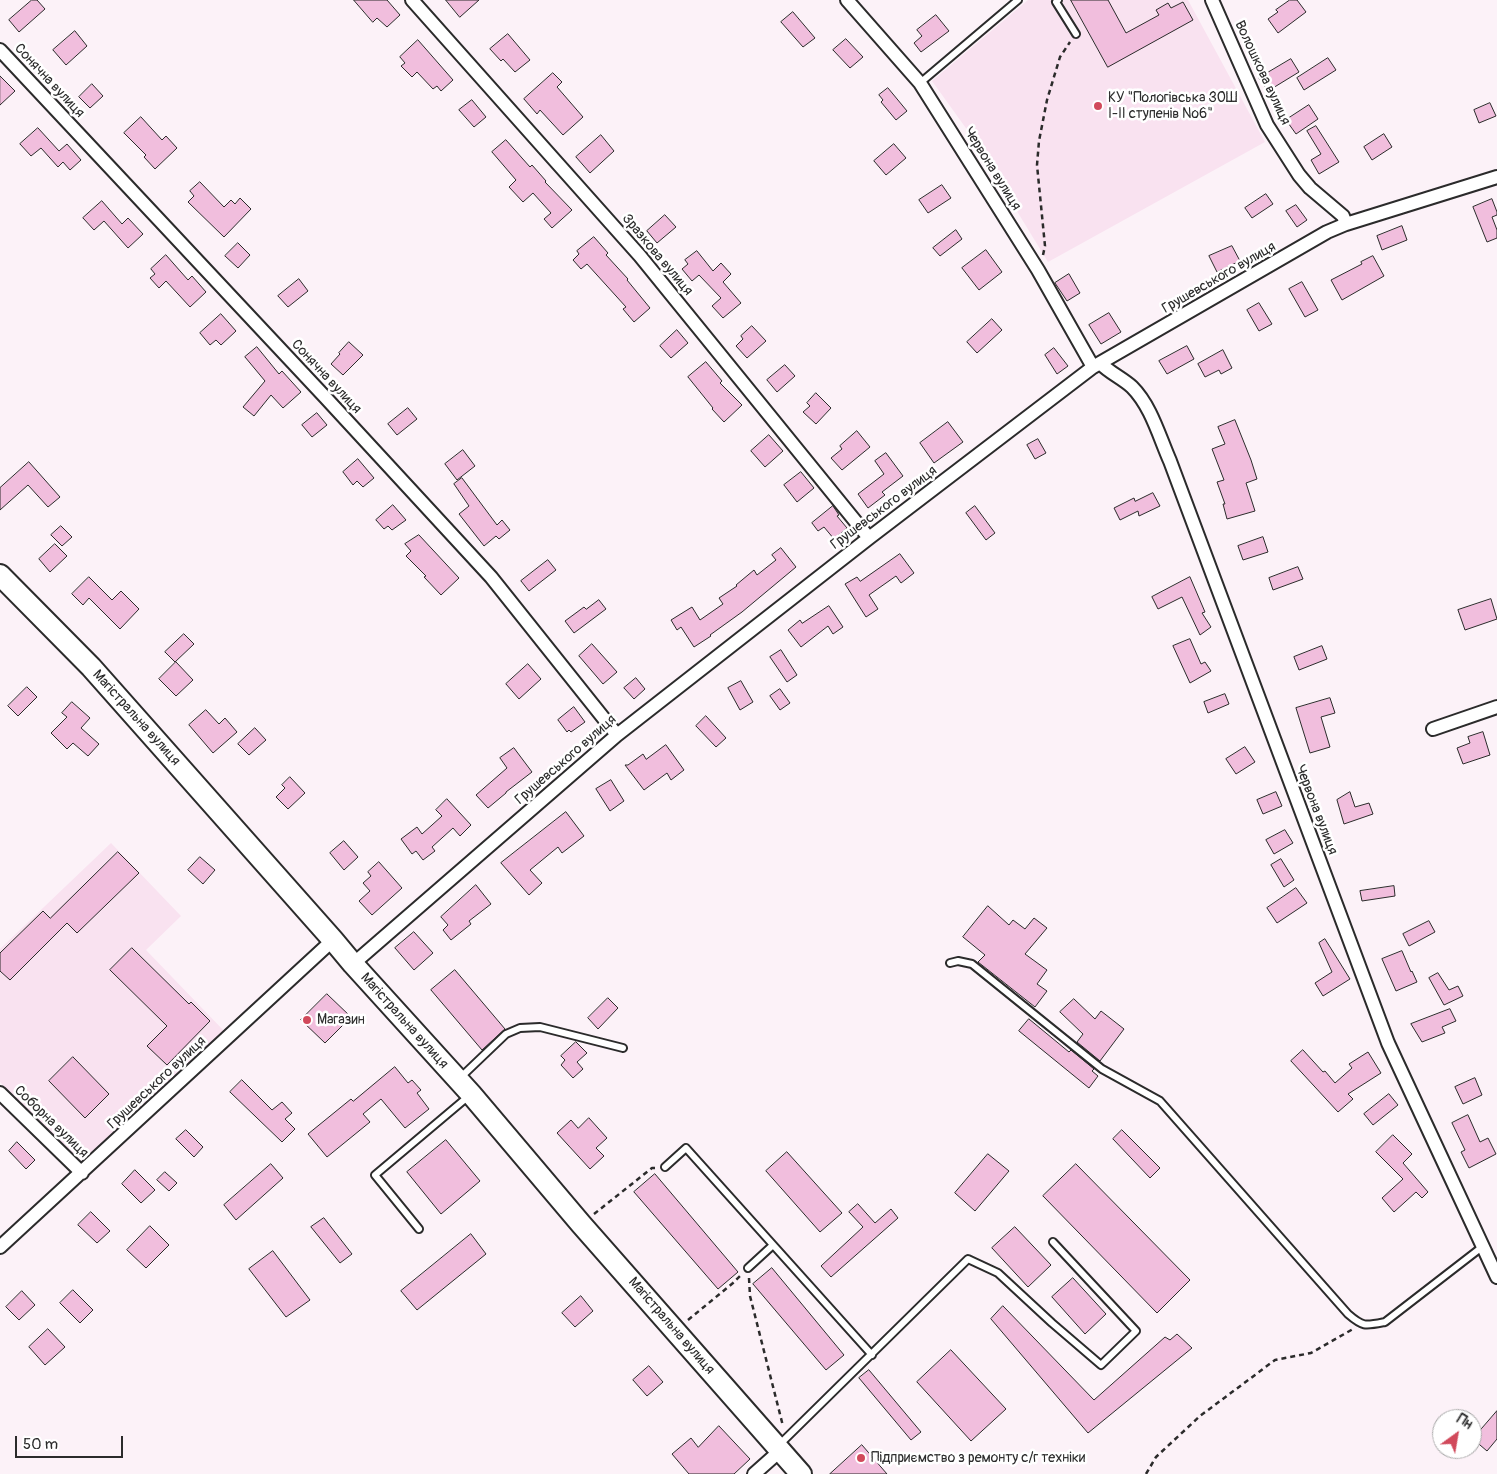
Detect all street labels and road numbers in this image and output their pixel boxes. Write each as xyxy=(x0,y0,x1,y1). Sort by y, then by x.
street label: Волошкова вулиця xyxy=(1230,18,1294,128)
street label: Сонячна вулиця xyxy=(10,40,88,122)
street label: Червона вулиця xyxy=(960,124,1024,214)
street label: Зразкова вулиця xyxy=(618,211,696,299)
street label: Грушевського вулиця xyxy=(1159,239,1279,317)
street label: Сонячна вулиця xyxy=(287,336,365,418)
street label: Грушевського вулиця xyxy=(828,463,940,553)
street label: Магістральна вулиця xyxy=(89,667,183,769)
street label: Грушевського вулиця xyxy=(512,712,620,808)
street label: Червона вулиця xyxy=(1291,763,1341,857)
street label: Магістральна вулиця xyxy=(357,970,451,1072)
street label: Грушевського вулиця xyxy=(104,1033,210,1133)
street label: Соборна вулиця xyxy=(10,1082,92,1162)
street label: Магістральна вулиця xyxy=(624,1274,718,1378)

